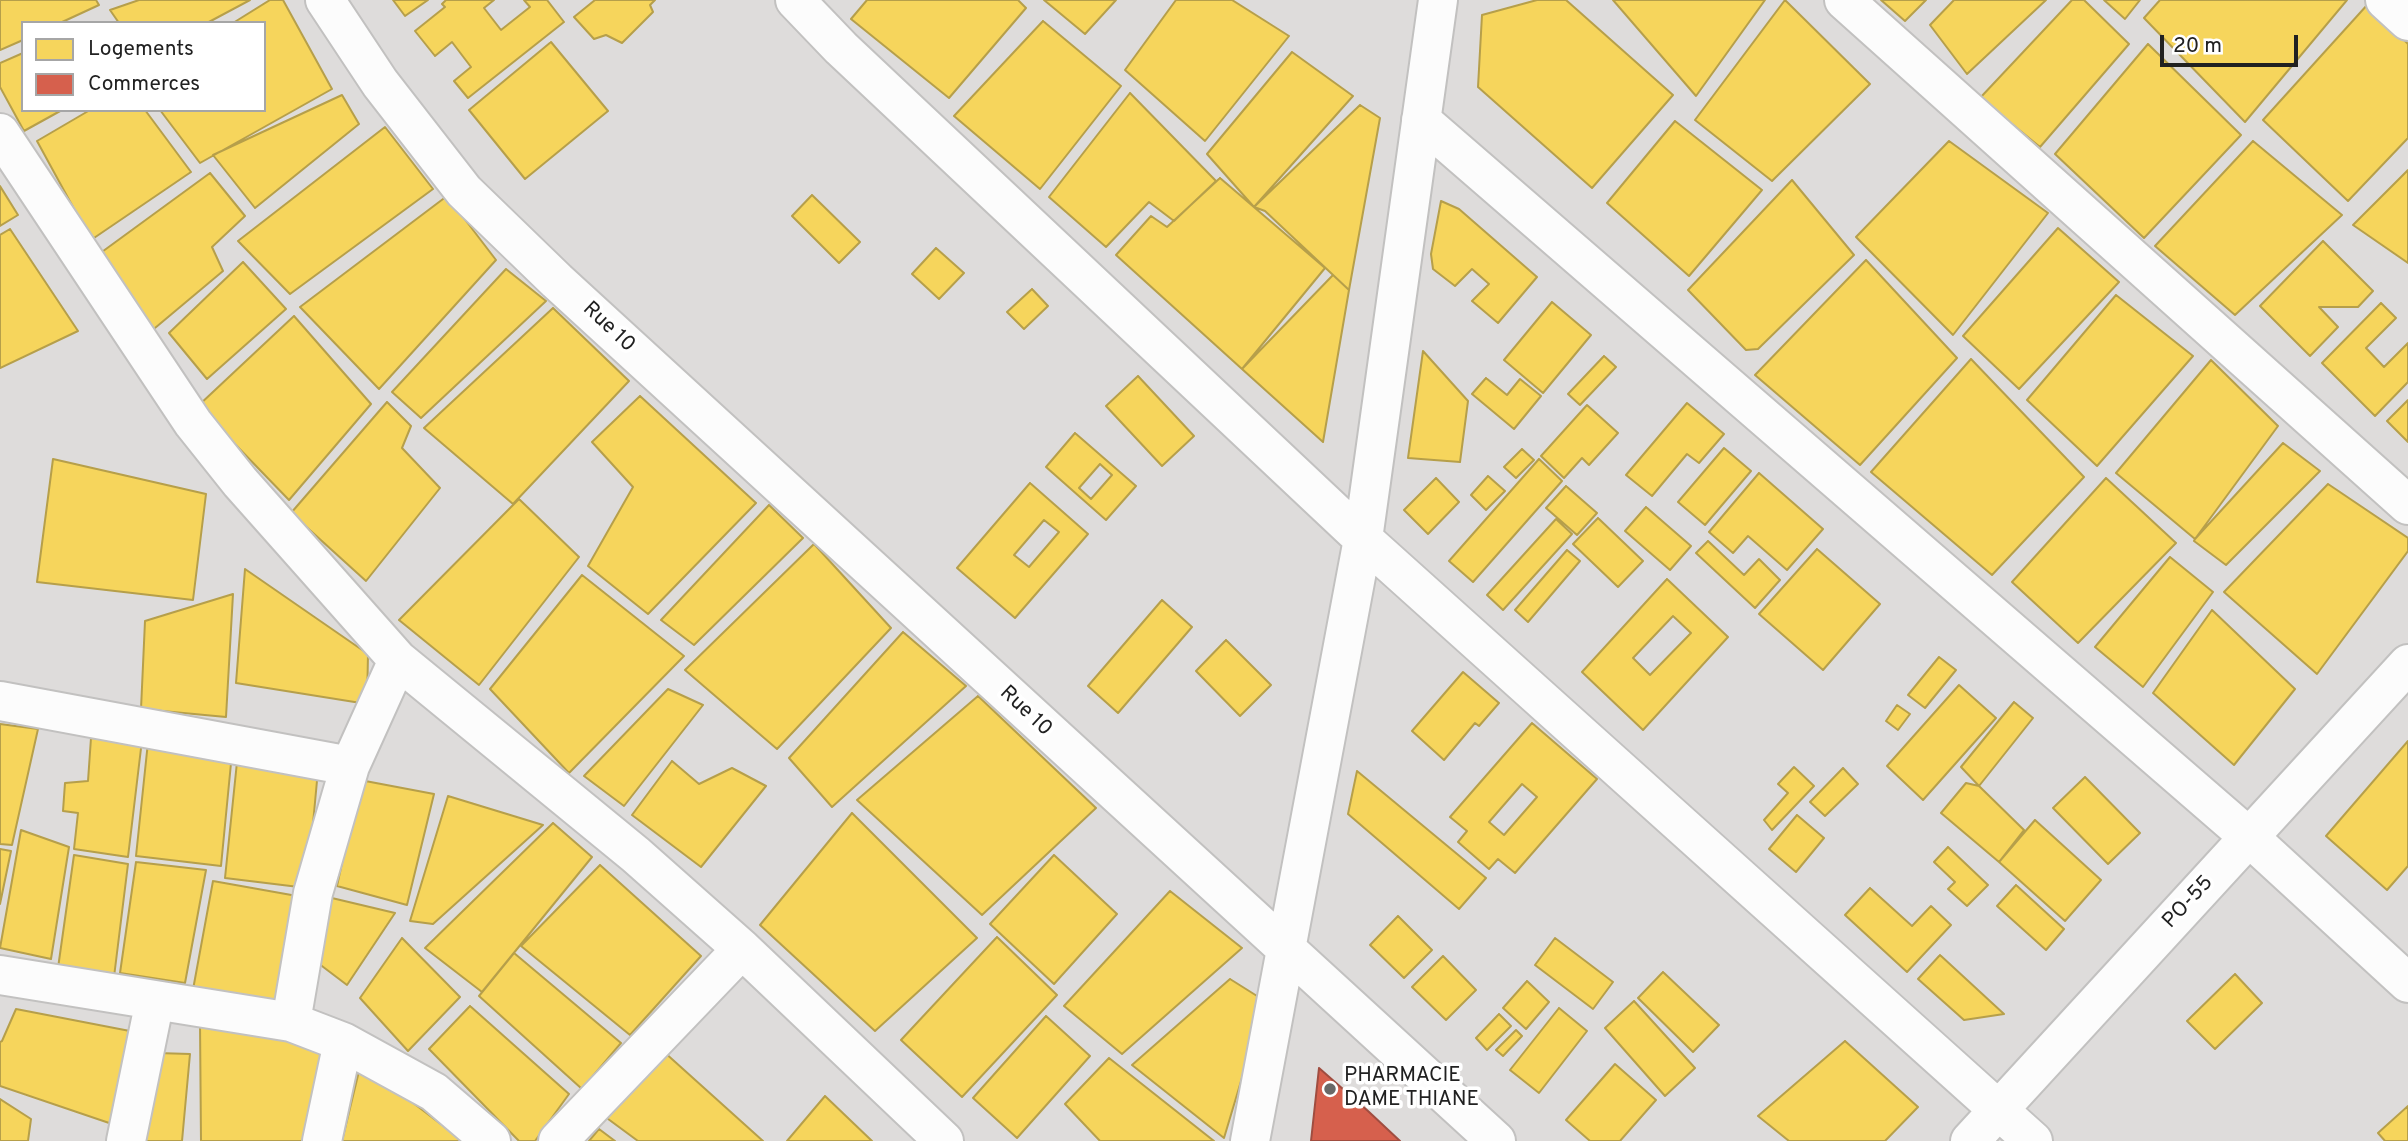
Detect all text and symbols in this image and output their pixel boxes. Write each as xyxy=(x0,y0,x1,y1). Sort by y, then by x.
legend xyxy=(21,21,266,112)
scale bar xyxy=(2163,21,2301,65)
text: 20 m xyxy=(2173,33,2222,60)
text: Logements xyxy=(88,36,194,63)
text: Commerces xyxy=(88,71,200,98)
street label: Rue 10 xyxy=(576,297,640,359)
street label: Rue 10 xyxy=(993,681,1057,743)
street label: PO-55 xyxy=(2158,871,2220,935)
place label: PHARMACIE DAME THIANE xyxy=(1344,1064,1479,1114)
marker: PHARMACIE DAME THIANE xyxy=(1322,1081,1338,1097)

